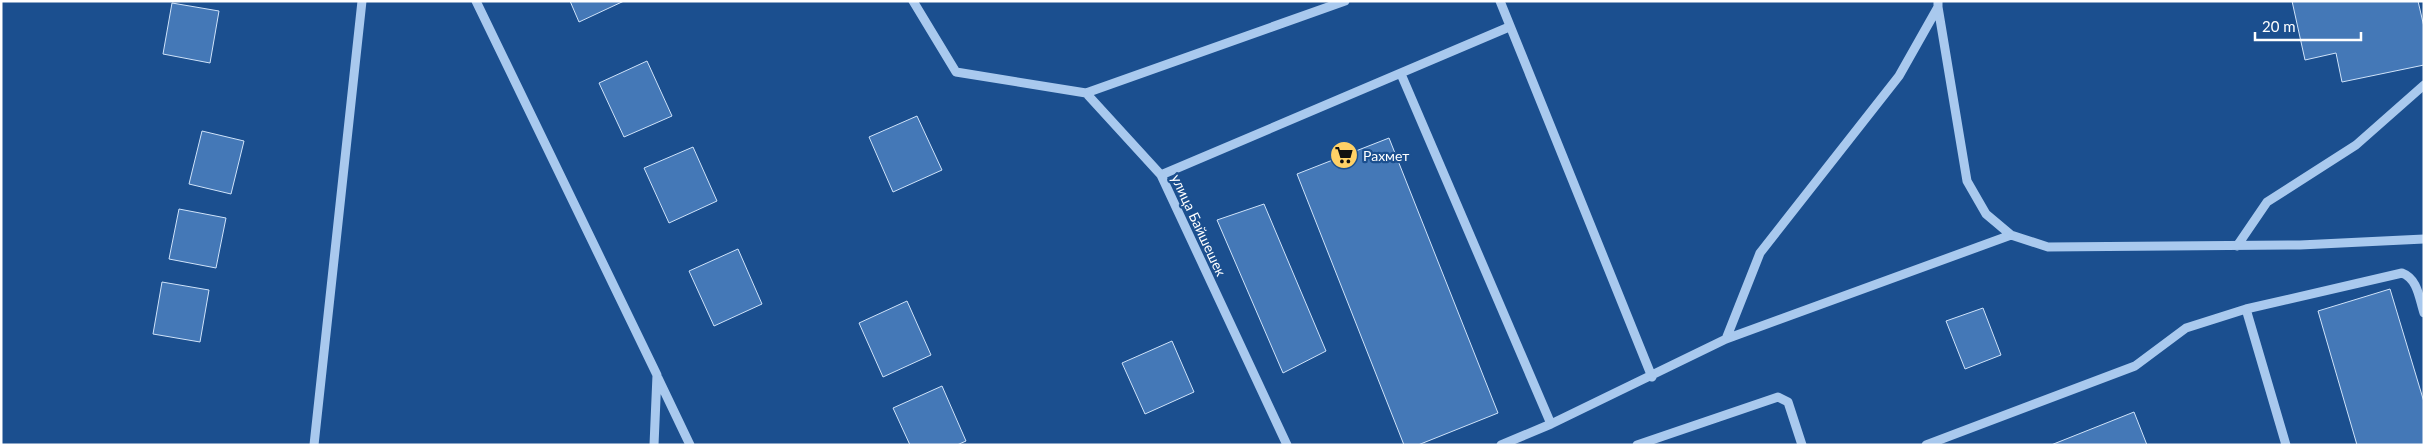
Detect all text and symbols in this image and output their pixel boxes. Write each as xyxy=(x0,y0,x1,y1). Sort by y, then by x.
scale bar xyxy=(2255,10,2361,42)
text: 20 m xyxy=(2262,17,2296,35)
supermarket icon: Рахмет xyxy=(1329,140,1359,170)
place label: Рахмет xyxy=(1363,147,1409,164)
street label: улица Байшешек xyxy=(1168,171,1230,279)

